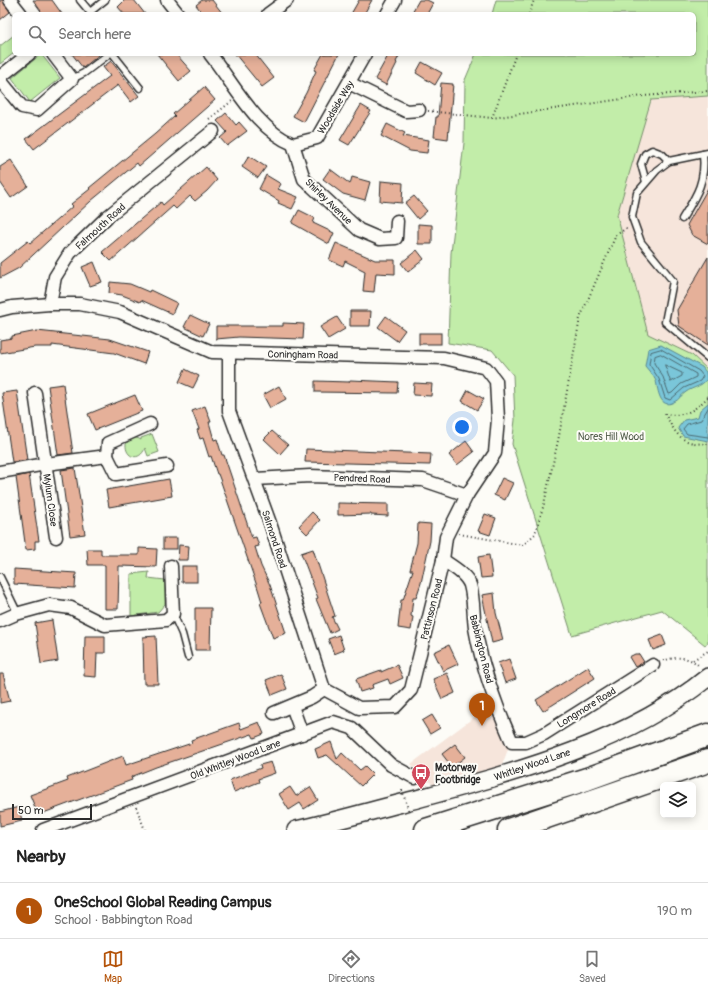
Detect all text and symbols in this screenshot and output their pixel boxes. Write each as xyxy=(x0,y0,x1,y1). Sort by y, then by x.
search box xyxy=(12,12,696,56)
icon: search xyxy=(26,23,48,45)
text: Search here xyxy=(58,25,131,44)
street label: Woodside Way xyxy=(315,78,357,136)
street label: Shirley Avenue xyxy=(302,176,354,227)
street label: Falmouth Road xyxy=(73,201,128,252)
street label: Coningham Road xyxy=(268,348,339,362)
your location xyxy=(452,417,472,437)
park label: Nores Hill Wood xyxy=(578,431,644,443)
street label: Pendred Road xyxy=(333,472,391,486)
street label: Mylum Close xyxy=(40,473,60,527)
street label: Salmond Road xyxy=(259,509,289,570)
street label: Pattinson Road xyxy=(419,577,445,641)
street label: Babbington Road xyxy=(467,614,495,685)
street label: Longmore Road xyxy=(555,685,618,731)
pin: 1 xyxy=(469,693,495,726)
street label: Old Whitley Wood Lane xyxy=(189,737,282,783)
street label: Whitley Wood Lane xyxy=(493,746,572,784)
bus stop icon: Motorway Footbridge xyxy=(410,762,432,790)
place label: Motorway Footbridge xyxy=(435,762,481,786)
map controls xyxy=(660,782,696,818)
button: layers xyxy=(660,782,696,818)
scale bar xyxy=(12,802,92,821)
text: 50 m xyxy=(18,804,44,817)
text: Nearby xyxy=(16,846,65,867)
text: OneSchool Global Reading Campus xyxy=(54,893,271,912)
text: 1 xyxy=(26,903,32,919)
text: 190 m xyxy=(657,903,692,919)
text: School · Babbington Road xyxy=(54,912,193,928)
tab: Map xyxy=(102,948,124,985)
tab: Directions xyxy=(328,948,375,985)
tab: Saved xyxy=(579,948,606,985)

